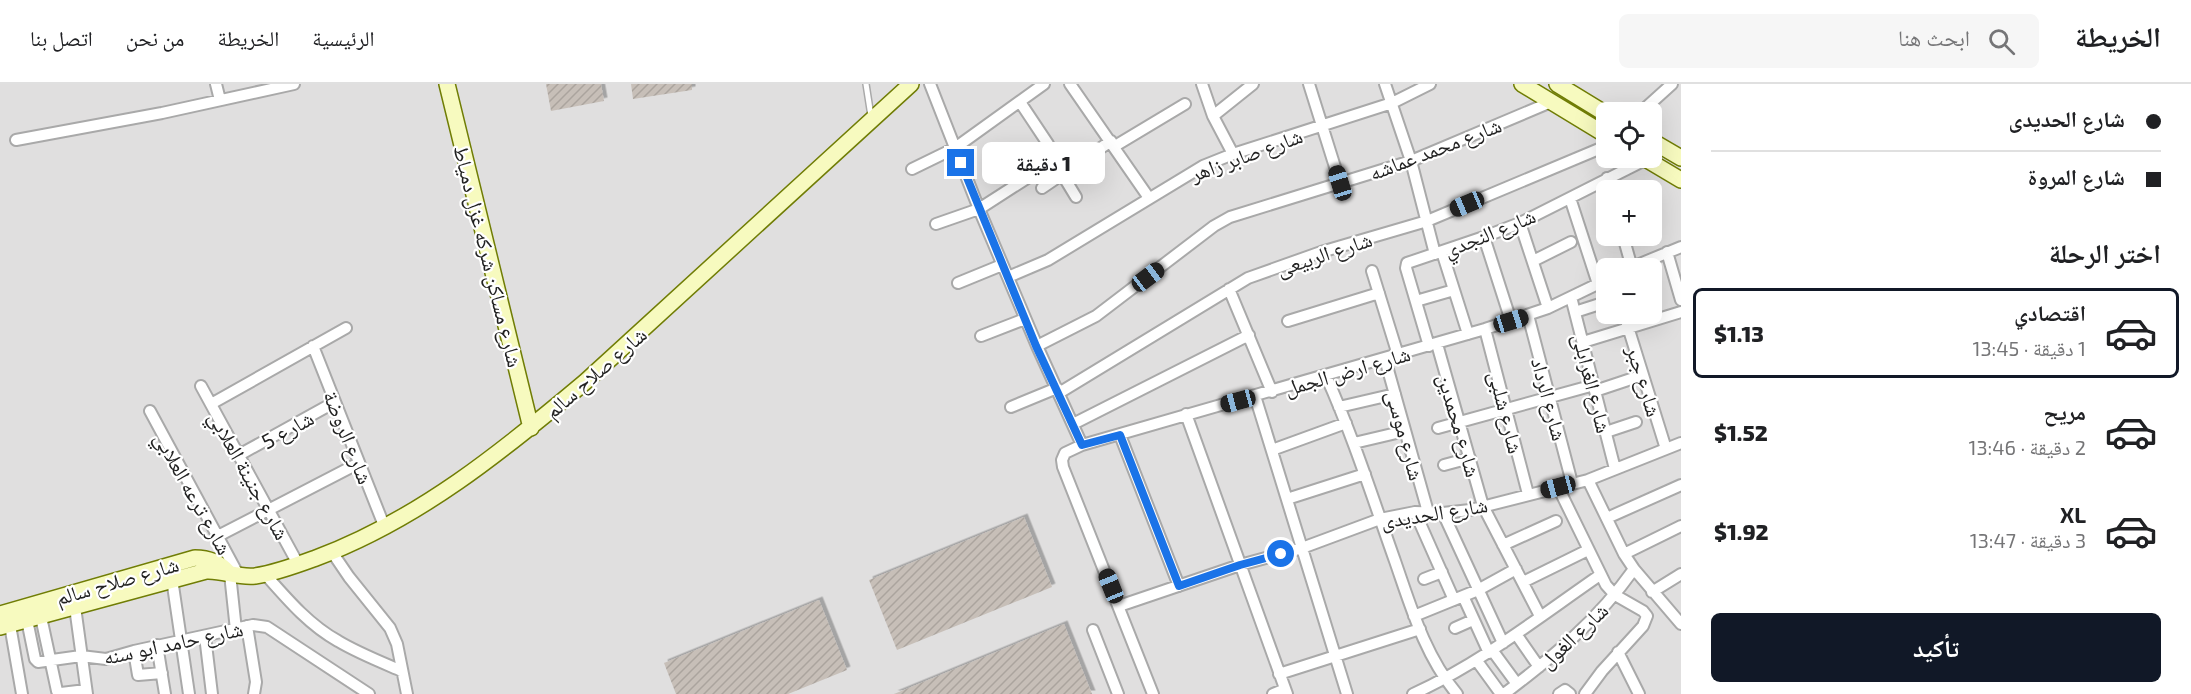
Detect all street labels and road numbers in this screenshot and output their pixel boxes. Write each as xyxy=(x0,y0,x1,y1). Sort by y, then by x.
street label: شارع محمد عماشه xyxy=(1365,111,1505,187)
street label: شارع صابر زاهر xyxy=(1186,122,1306,188)
street label: شارع مساكن شركه غزل دمياط xyxy=(447,142,529,370)
street label: شارع النجدي xyxy=(1439,202,1541,267)
street label: شارع الربيعى xyxy=(1273,226,1376,282)
street label: شارع صلاح سالم xyxy=(539,321,653,425)
street label: شارع الغرابلى xyxy=(1567,331,1617,436)
street label: شارع ارض الجمل xyxy=(1281,340,1413,402)
street label: شارع جبر xyxy=(1620,342,1668,420)
street label: شارع الرداد xyxy=(1525,355,1573,444)
street label: شارع شلبى xyxy=(1483,368,1529,456)
street label: شارع محمدين xyxy=(1431,370,1487,480)
street label: شارع الروضة xyxy=(317,387,379,488)
street label: شارع موسى xyxy=(1380,387,1430,483)
street label: شارع 5 xyxy=(257,405,318,455)
street label: شارع جنينة العلابي xyxy=(200,406,296,546)
street label: شارع ترعه العلابي xyxy=(145,427,238,561)
street label: شارع الحديدى xyxy=(1379,491,1490,535)
street label: شارع صلاح سالم xyxy=(53,551,182,612)
street label: شارع الغول xyxy=(1533,597,1614,675)
street label: شارع حامد ابو سنه xyxy=(101,615,246,671)

